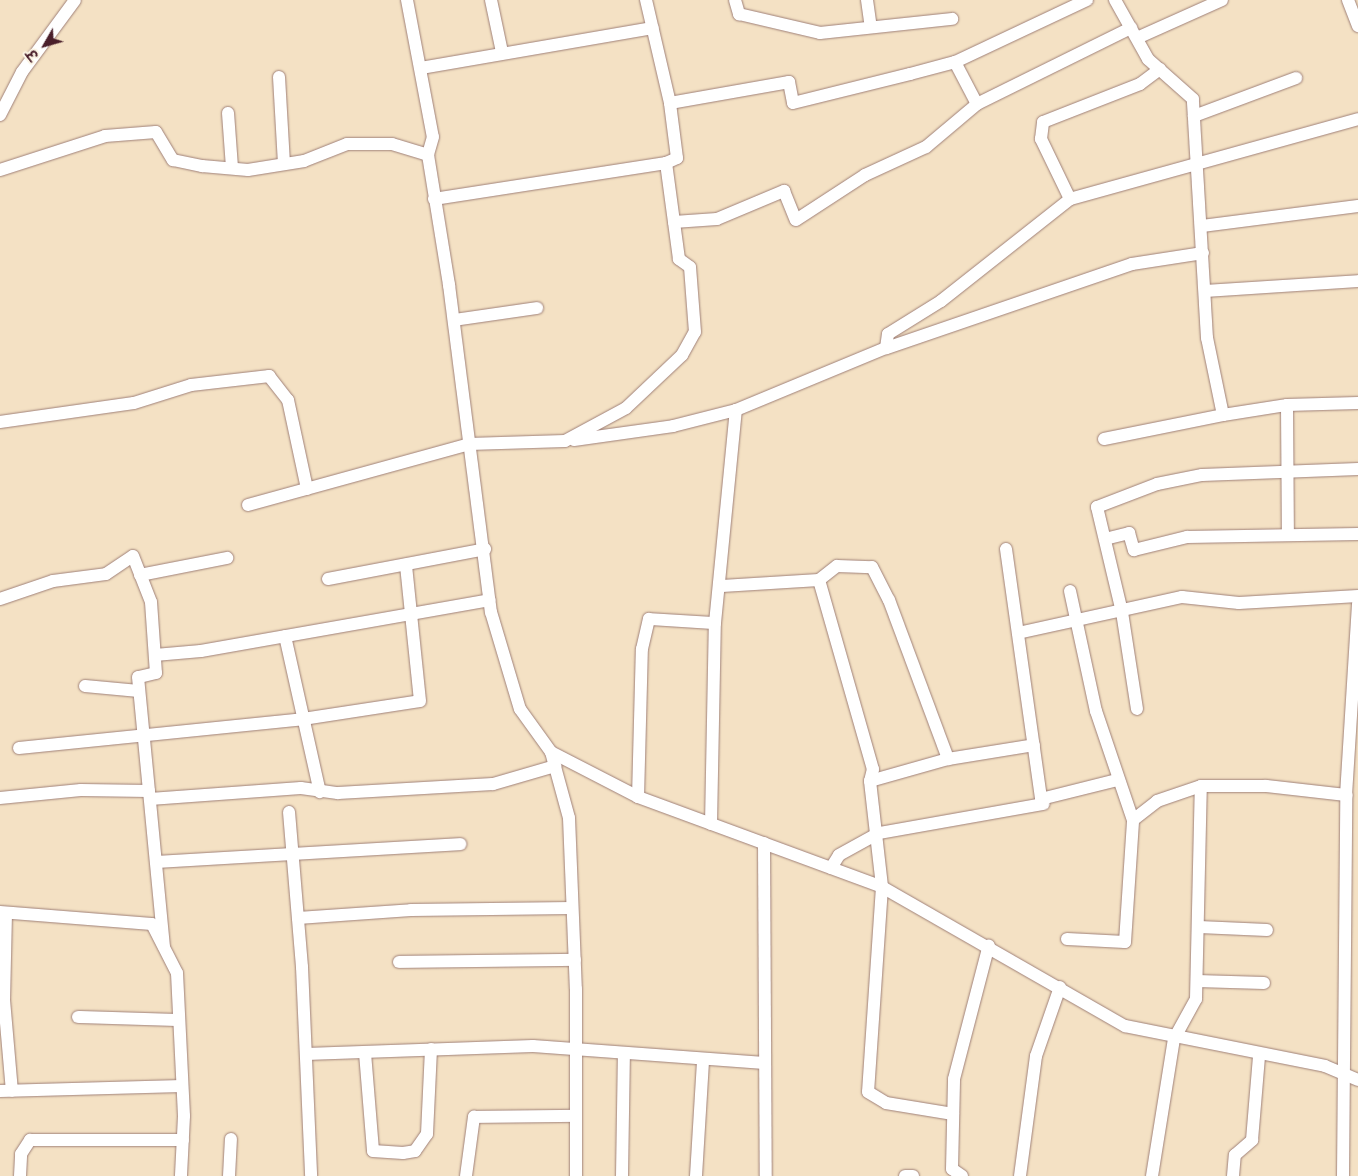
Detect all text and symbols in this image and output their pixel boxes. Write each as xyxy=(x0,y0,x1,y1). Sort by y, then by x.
north arrow xyxy=(20,20,70,70)
text: उ xyxy=(23,46,42,63)

